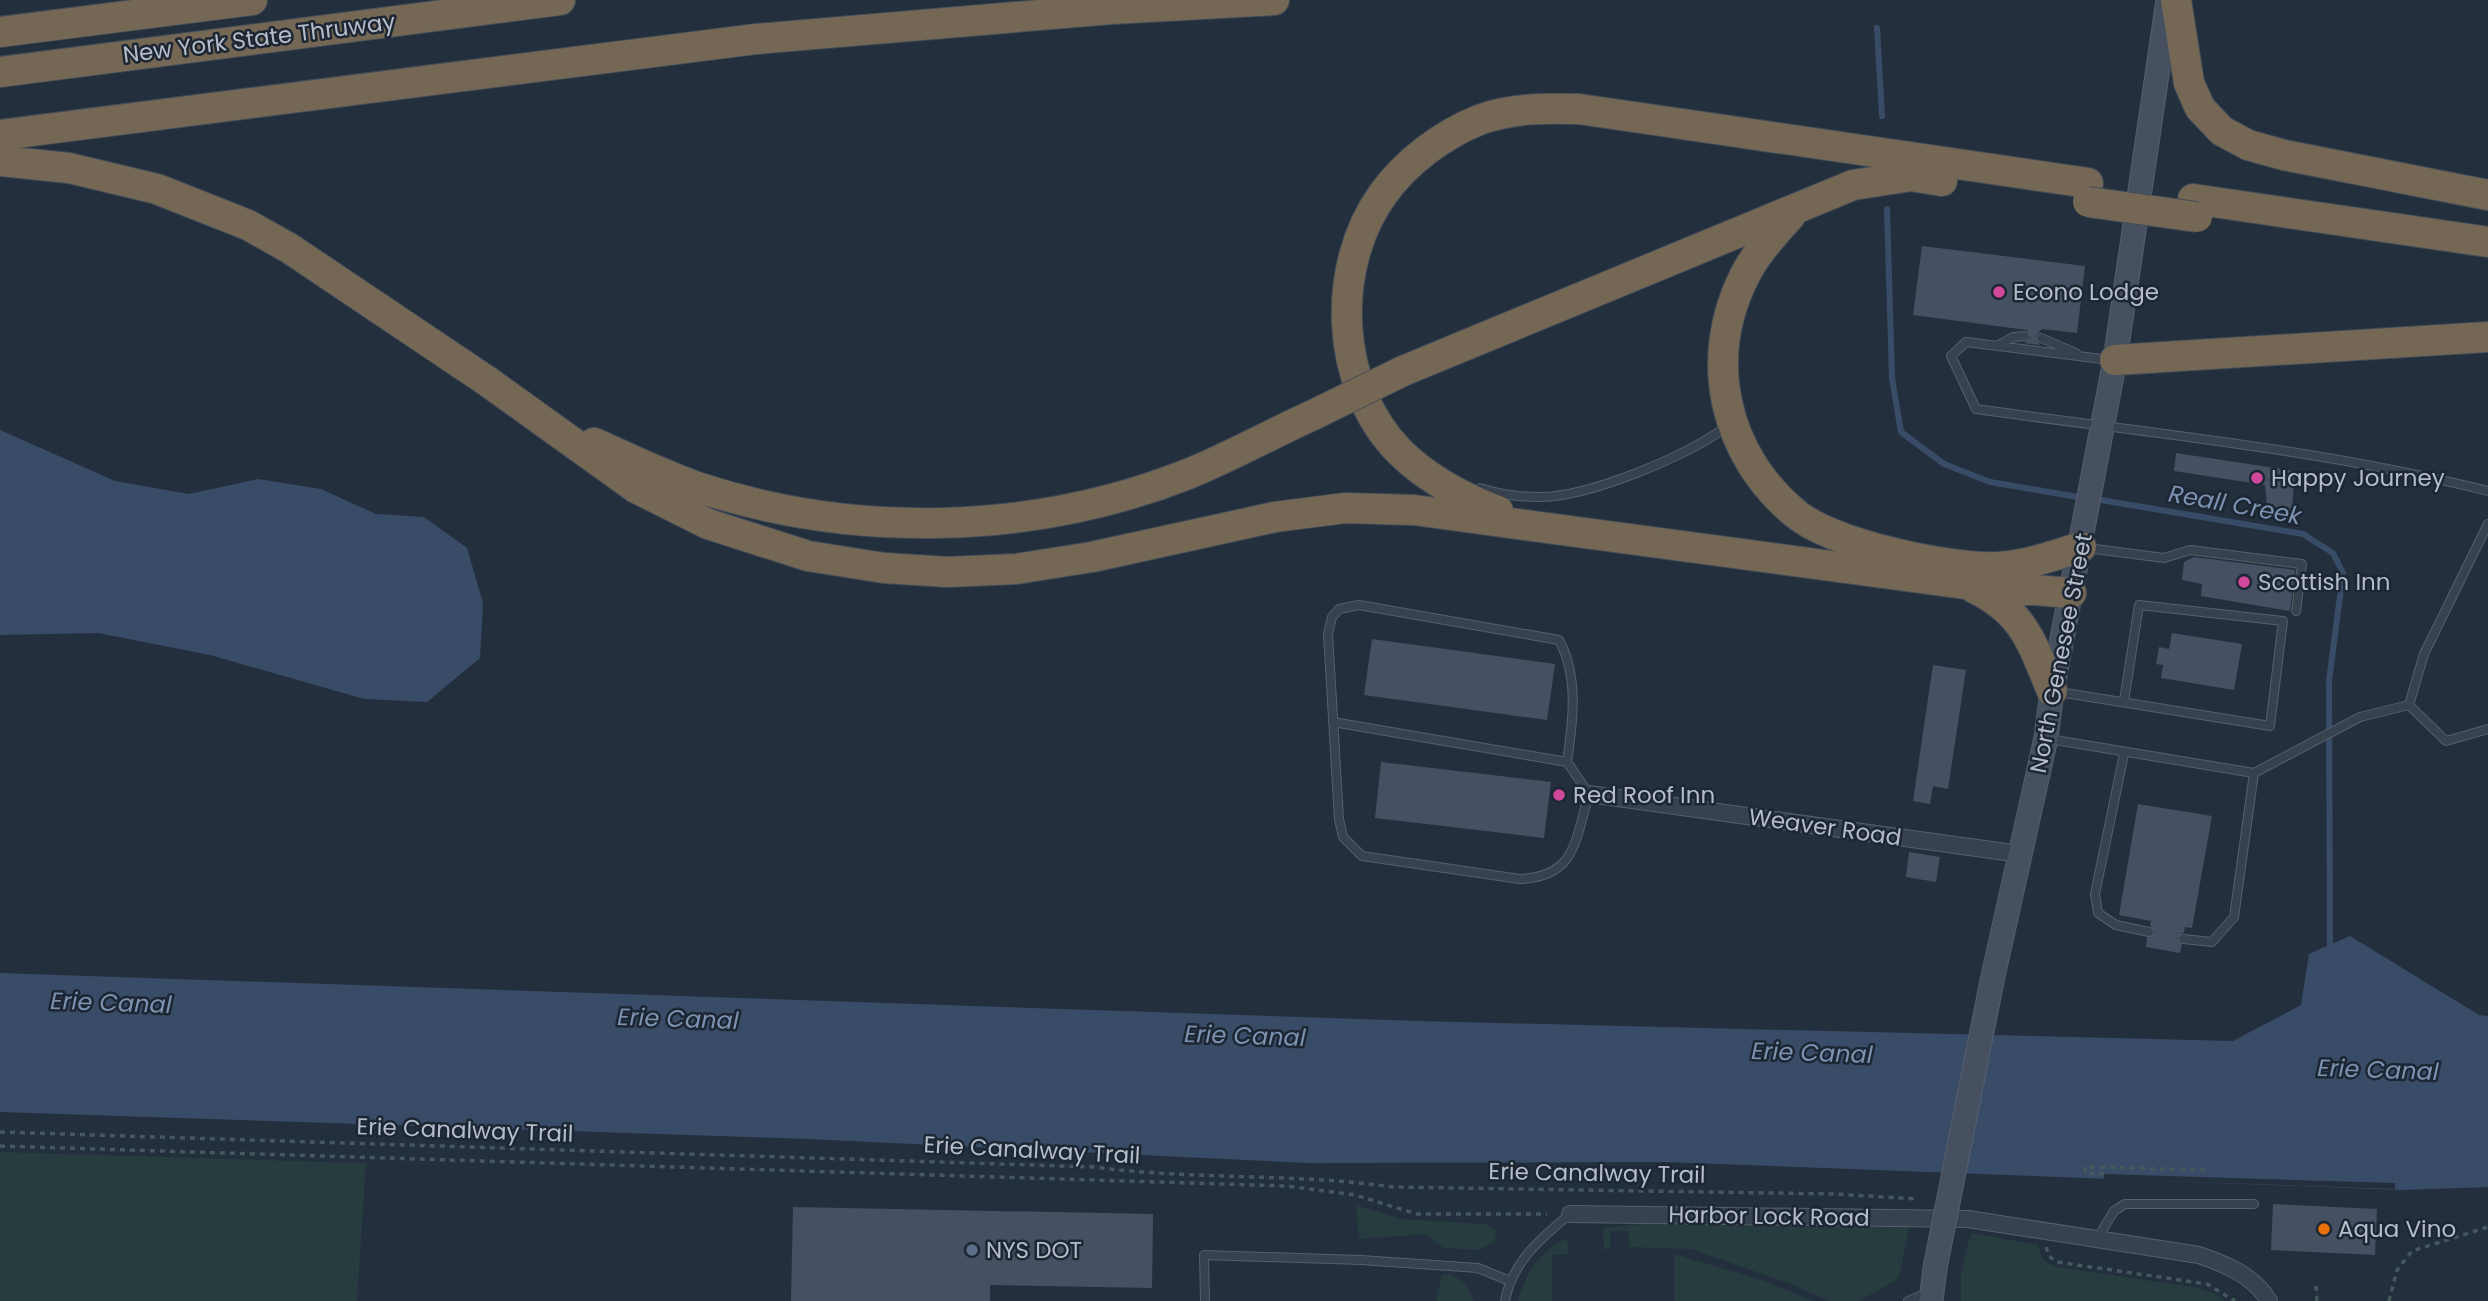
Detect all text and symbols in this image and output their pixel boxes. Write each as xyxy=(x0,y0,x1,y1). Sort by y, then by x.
street label: New York State Thruway xyxy=(121,5,397,71)
place label: Econo Lodge xyxy=(2013,276,2159,308)
marker: Econo Lodge xyxy=(1991,284,2007,300)
place label: Happy Journey xyxy=(2271,462,2445,494)
marker: Happy Journey xyxy=(2249,470,2265,486)
water label: Reall Creek xyxy=(2166,477,2306,533)
street label: North Genesee Street xyxy=(2022,530,2100,776)
place label: Scottish Inn xyxy=(2258,566,2391,598)
marker: Scottish Inn xyxy=(2236,574,2252,590)
place label: Red Roof Inn xyxy=(1573,779,1715,811)
marker: Red Roof Inn xyxy=(1551,787,1567,803)
street label: Weaver Road xyxy=(1747,800,1903,854)
water label: Erie Canal xyxy=(50,984,172,1021)
water label: Erie Canal xyxy=(617,1000,739,1037)
water label: Erie Canal xyxy=(1184,1017,1306,1054)
water label: Erie Canal xyxy=(1751,1034,1873,1071)
water label: Erie Canal xyxy=(2317,1051,2439,1088)
street label: Erie Canalway Trail xyxy=(356,1110,574,1150)
street label: Erie Canalway Trail xyxy=(923,1128,1141,1172)
street label: Erie Canalway Trail xyxy=(1488,1155,1706,1191)
street label: Harbor Lock Road xyxy=(1668,1198,1870,1234)
place label: Aqua Vino xyxy=(2338,1213,2456,1245)
marker: Aqua Vino xyxy=(2316,1221,2332,1237)
place label: NYS DOT xyxy=(986,1234,1082,1266)
marker: NYS DOT xyxy=(964,1242,980,1258)

